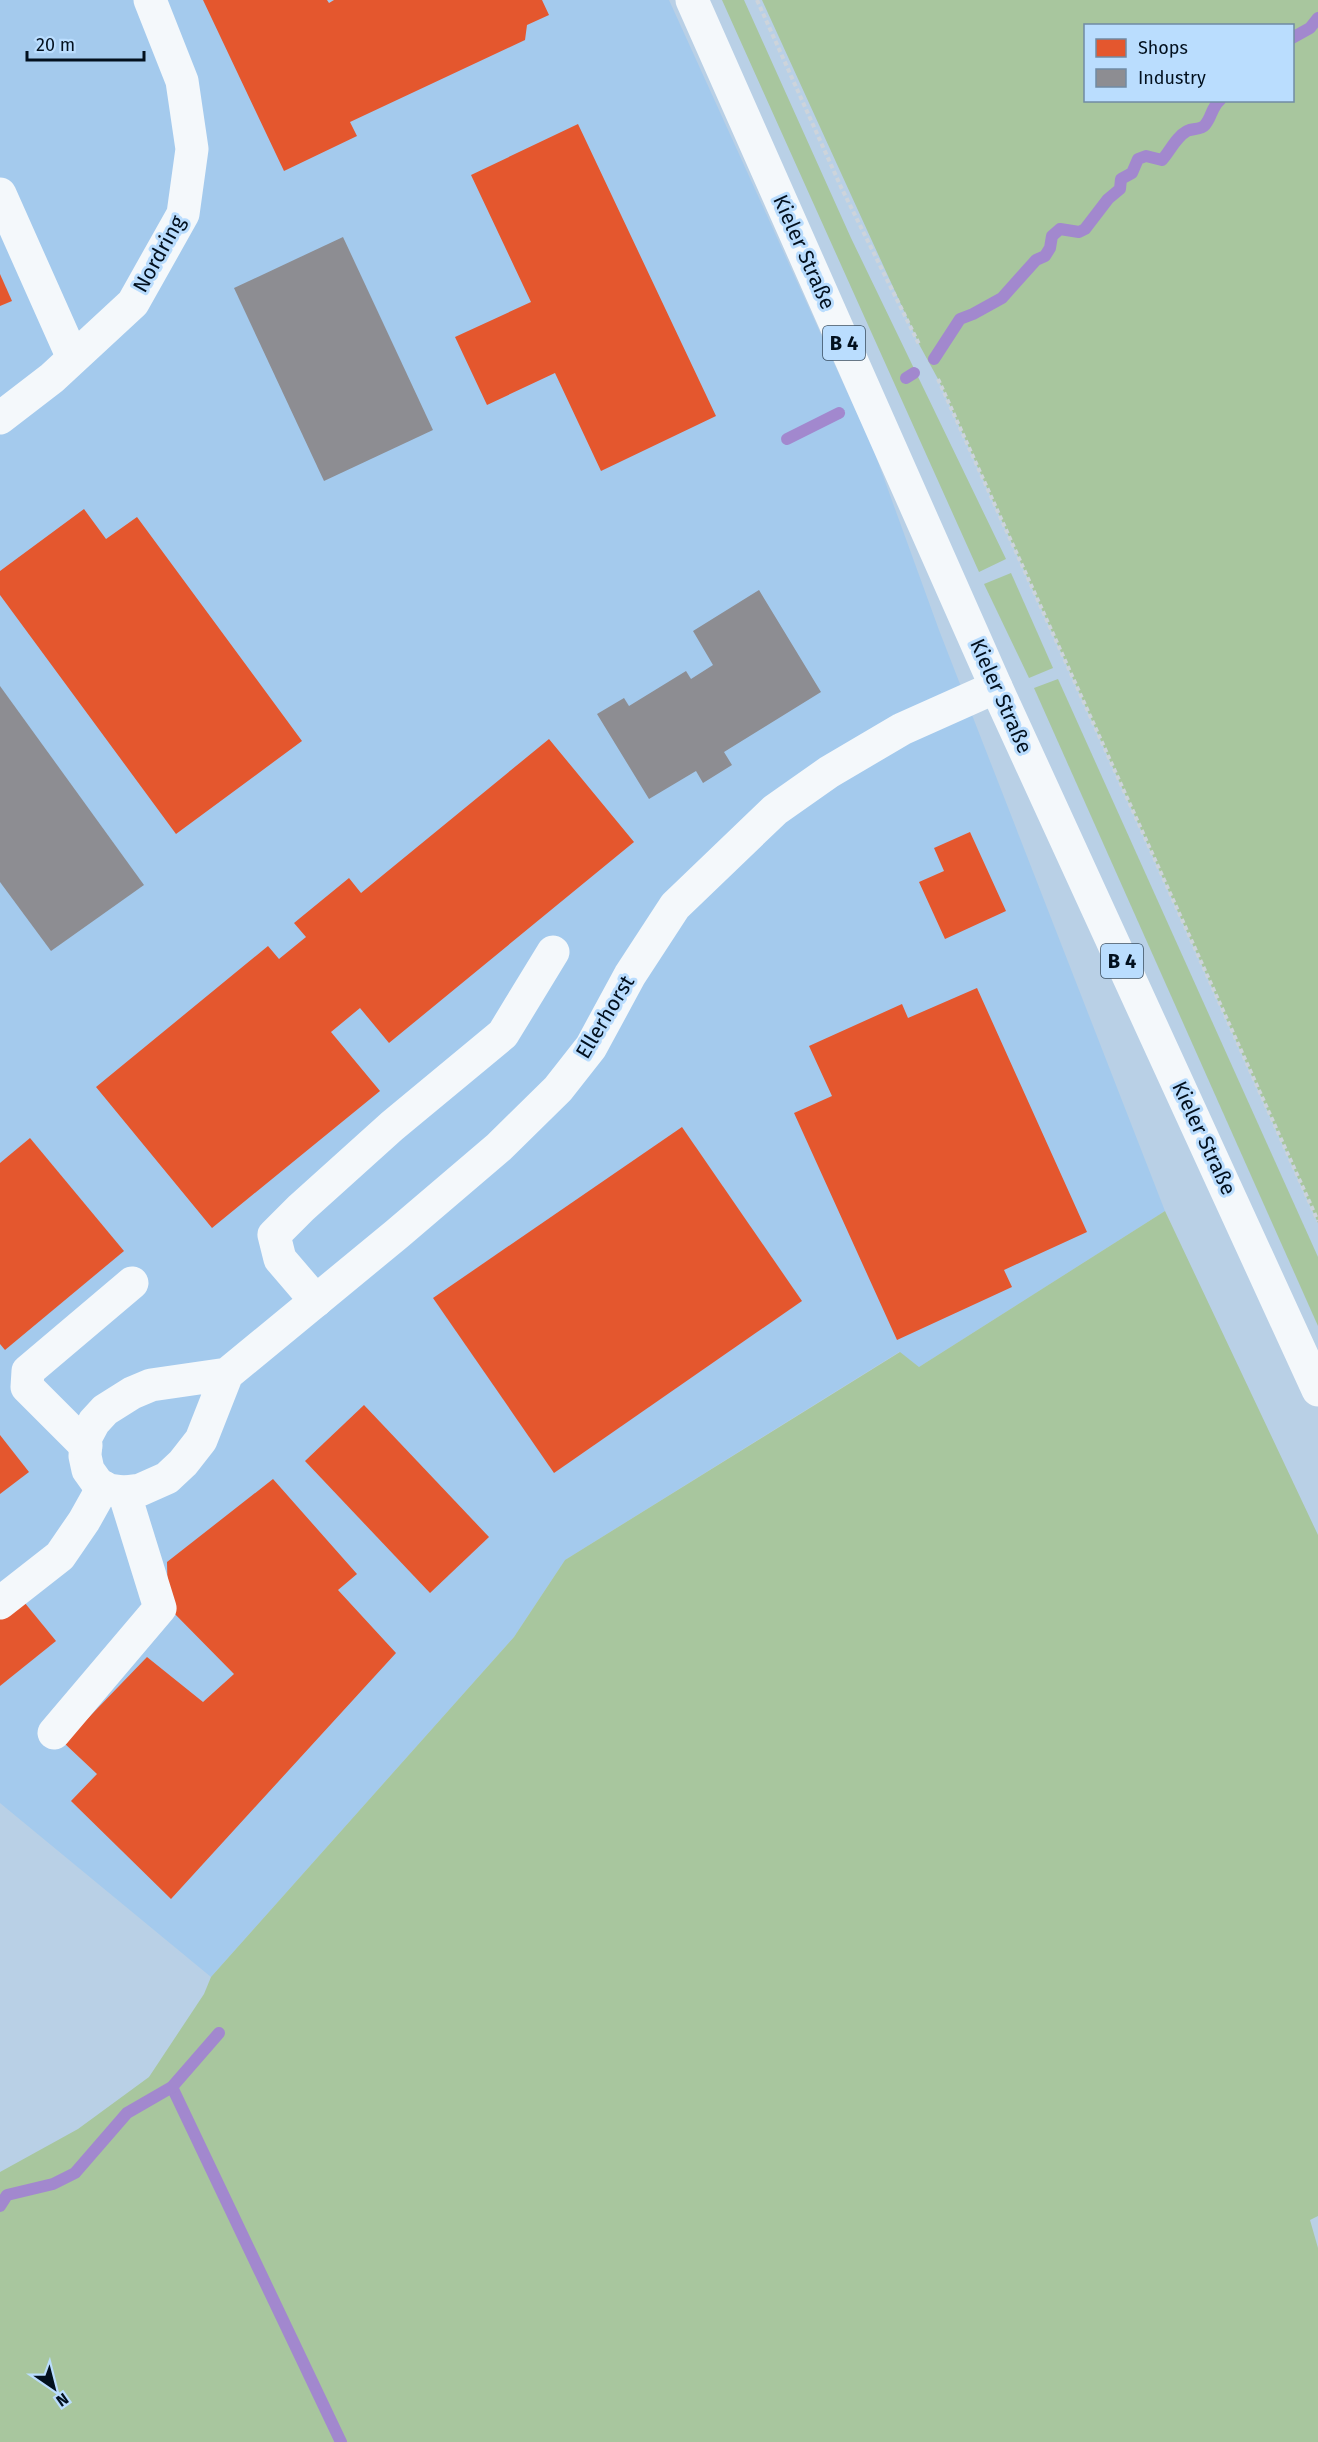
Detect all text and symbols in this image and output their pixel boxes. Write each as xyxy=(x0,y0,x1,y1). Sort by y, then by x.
scale bar xyxy=(27,24,144,62)
legend xyxy=(1084,24,1294,102)
text: 20 m xyxy=(36,34,75,56)
text: Shops xyxy=(1138,37,1188,59)
text: Industry xyxy=(1138,67,1206,89)
street label: Kieler Straße xyxy=(767,191,841,313)
street label: Nordring xyxy=(127,211,191,297)
road number: B 4 xyxy=(823,326,865,360)
street label: Kieler Straße xyxy=(964,635,1038,757)
road number: B 4 xyxy=(1101,944,1143,978)
street label: Ellerhorst xyxy=(570,970,640,1063)
street label: Kieler Straße xyxy=(1166,1077,1242,1199)
north arrow xyxy=(24,2358,84,2418)
text: N xyxy=(53,2389,72,2411)

